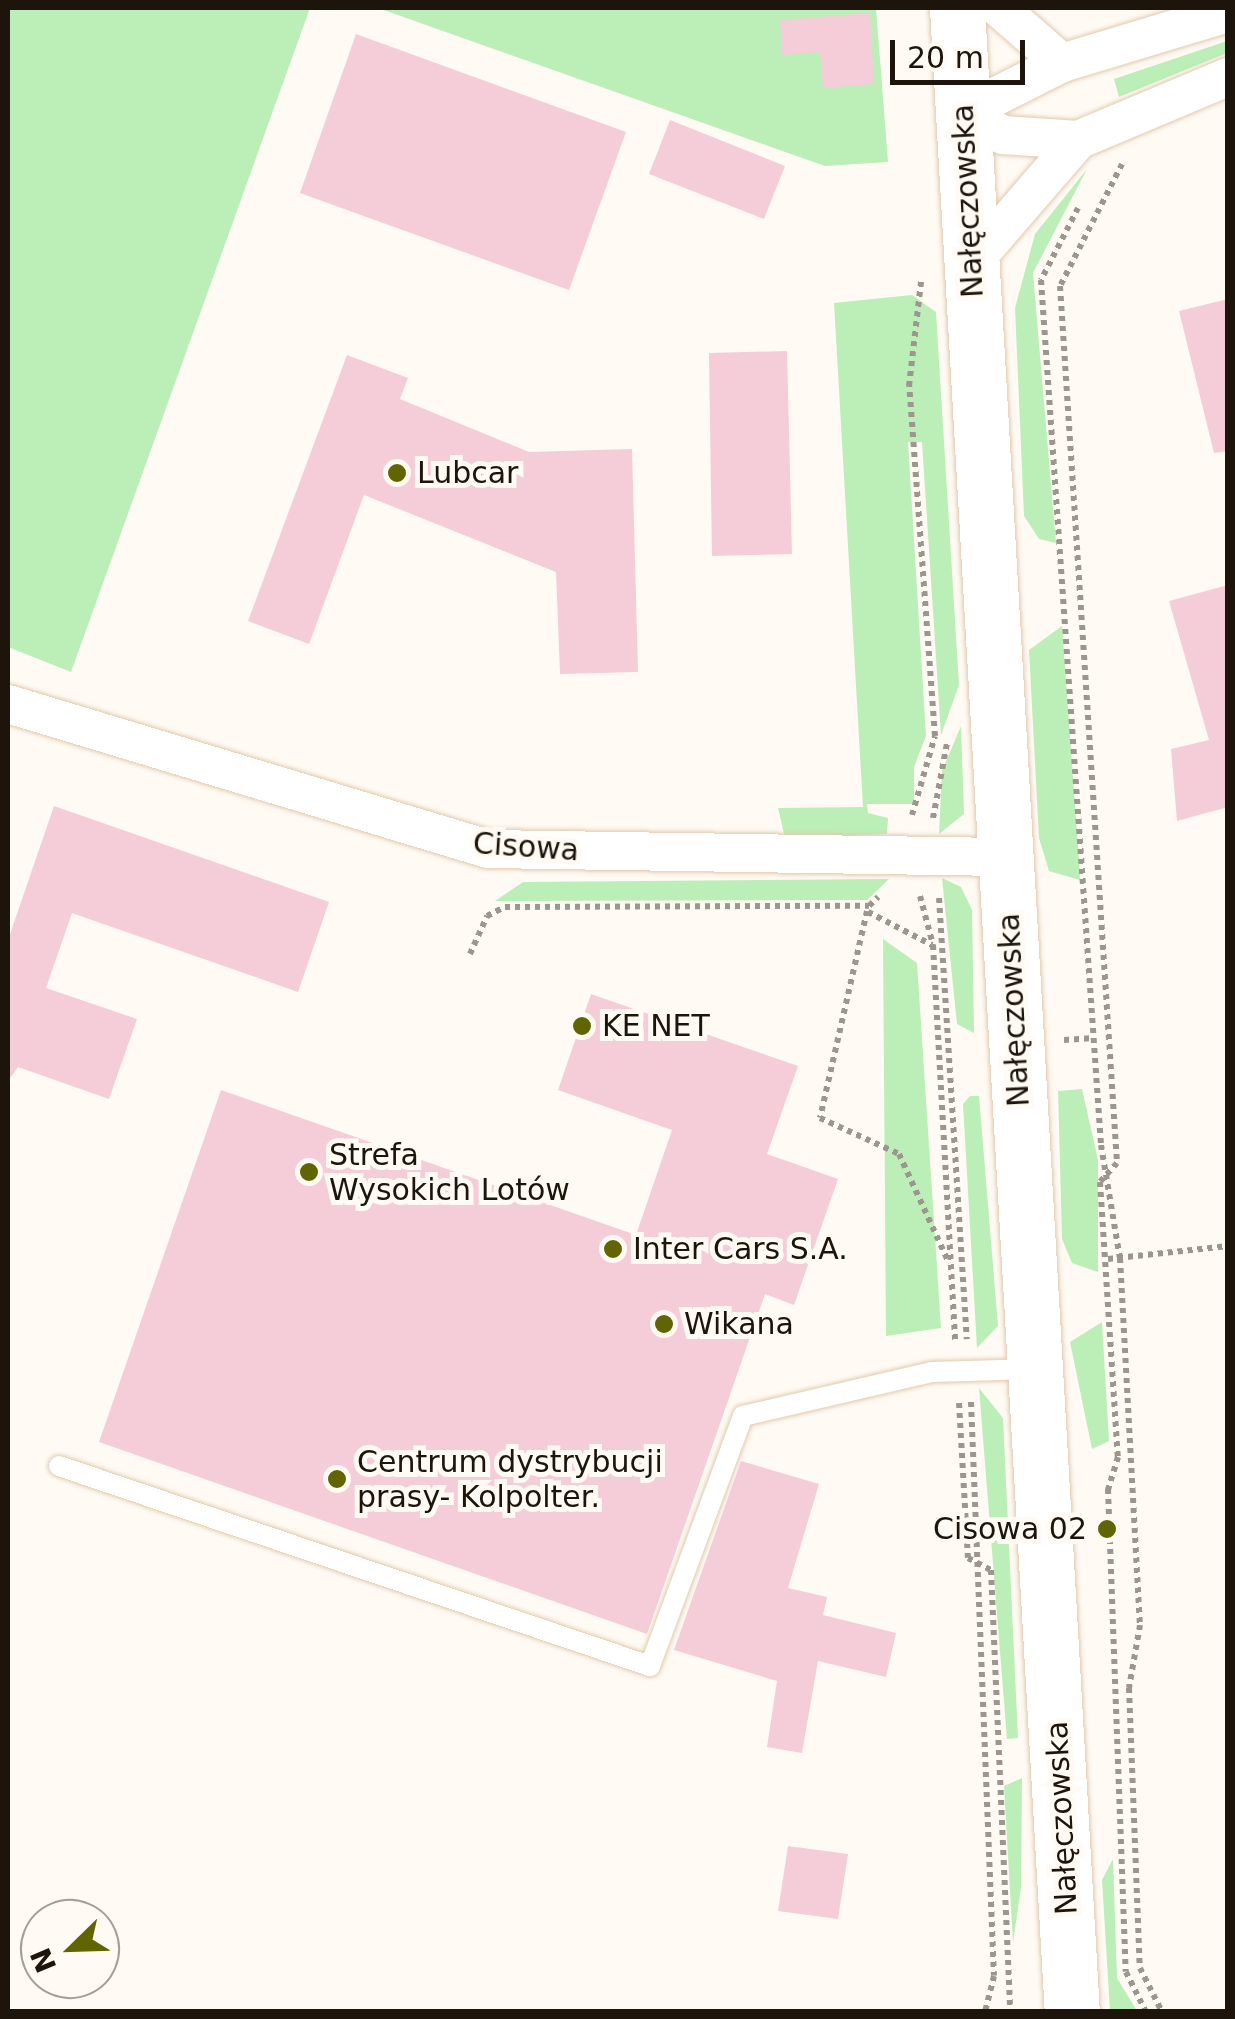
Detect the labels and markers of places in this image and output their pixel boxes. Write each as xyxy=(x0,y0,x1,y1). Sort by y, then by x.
place label: Lubcar xyxy=(417,455,518,491)
marker: Lubcar xyxy=(386,462,408,484)
place label: KE NET xyxy=(602,1008,710,1044)
marker: KE NET xyxy=(571,1015,593,1037)
place label: Strefa Wysokich Lotów xyxy=(329,1137,570,1208)
marker: Strefa Wysokich Lotów xyxy=(298,1161,320,1183)
place label: Inter Cars S.A. xyxy=(633,1231,848,1267)
marker: Inter Cars S.A. xyxy=(602,1238,624,1260)
place label: Wikana xyxy=(684,1306,794,1342)
marker: Wikana xyxy=(653,1313,675,1335)
place label: Centrum dystrybucji prasy- Kolpolter. xyxy=(357,1444,663,1514)
marker: Centrum dystrybucji prasy- Kolpolter. xyxy=(326,1468,348,1490)
place label: Cisowa 02 xyxy=(933,1511,1087,1547)
marker: Cisowa 02 xyxy=(1096,1518,1118,1540)

